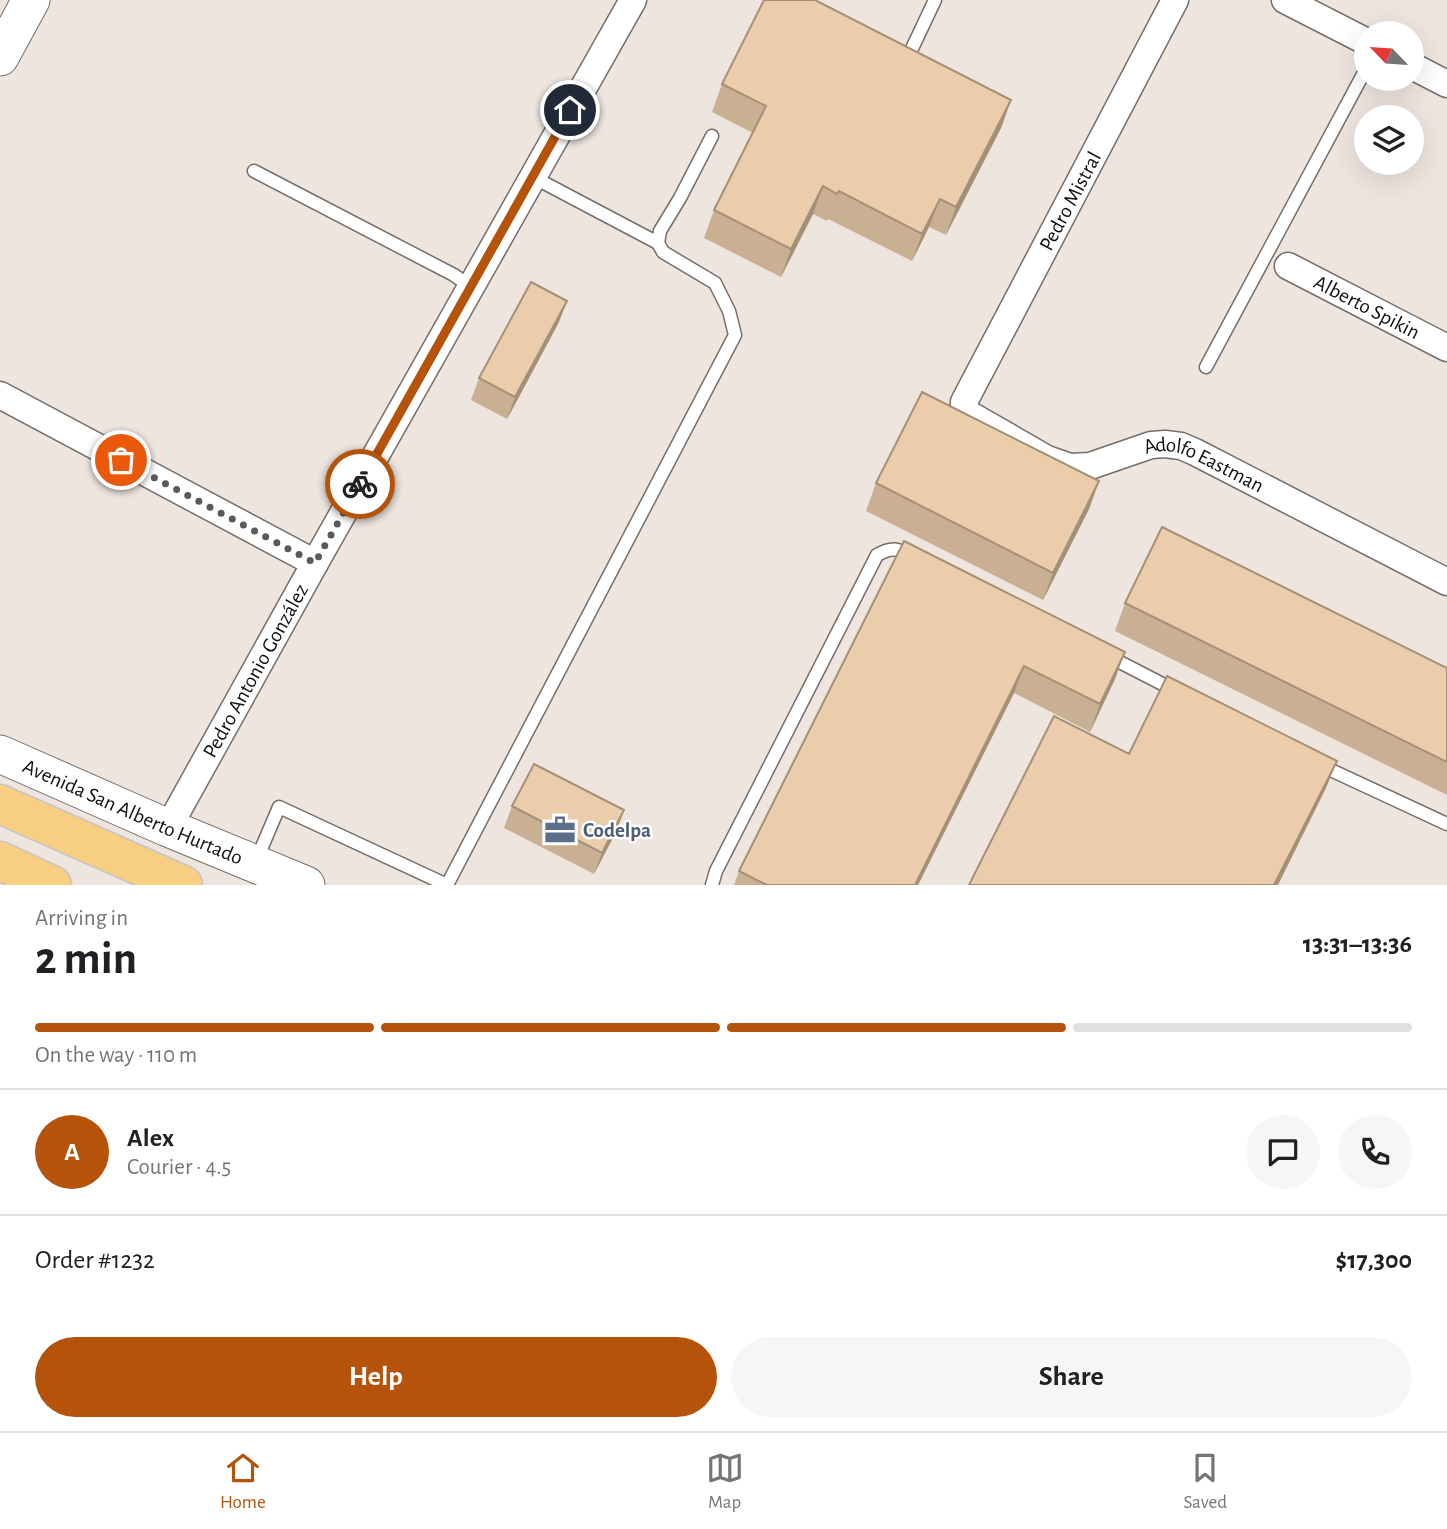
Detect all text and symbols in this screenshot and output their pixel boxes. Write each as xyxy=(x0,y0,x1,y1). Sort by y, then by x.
north arrow xyxy=(1354,21,1424,91)
map controls xyxy=(1354,21,1424,175)
pin xyxy=(540,80,600,140)
icon: home xyxy=(551,91,589,129)
button: layers xyxy=(1354,105,1424,175)
street label: Pedro Mistral xyxy=(1036,148,1105,254)
street label: Alberto Spikin xyxy=(1310,271,1423,343)
pin xyxy=(91,430,151,490)
street label: Adolfo Eastman xyxy=(1141,434,1267,497)
icon: bag xyxy=(102,441,140,479)
courier xyxy=(325,449,395,519)
icon: bike xyxy=(341,465,379,503)
street label: Pedro Antonio González xyxy=(199,580,312,761)
street label: Avenida San Alberto Hurtado xyxy=(20,755,246,869)
office icon: Codelpa xyxy=(543,813,577,847)
place label: Codelpa xyxy=(583,820,651,841)
text: Arriving in xyxy=(35,907,128,930)
text: 13:31–13:36 xyxy=(1303,931,1412,957)
text: 2 min xyxy=(35,936,137,982)
text: On the way · 110 m xyxy=(35,1044,197,1067)
button: chat xyxy=(1246,1115,1320,1189)
button: phone xyxy=(1338,1115,1412,1189)
text: Alex xyxy=(127,1125,174,1151)
text: A xyxy=(64,1139,80,1165)
text: Courier · 4.5 xyxy=(127,1156,231,1179)
text: Order #1232 xyxy=(35,1247,155,1273)
text: $17,300 xyxy=(1335,1247,1412,1273)
button: Help xyxy=(35,1337,717,1417)
button: Share xyxy=(731,1337,1412,1417)
tab: Home xyxy=(220,1449,266,1514)
tab: Map xyxy=(706,1449,744,1514)
tab: Saved xyxy=(1184,1449,1227,1514)

